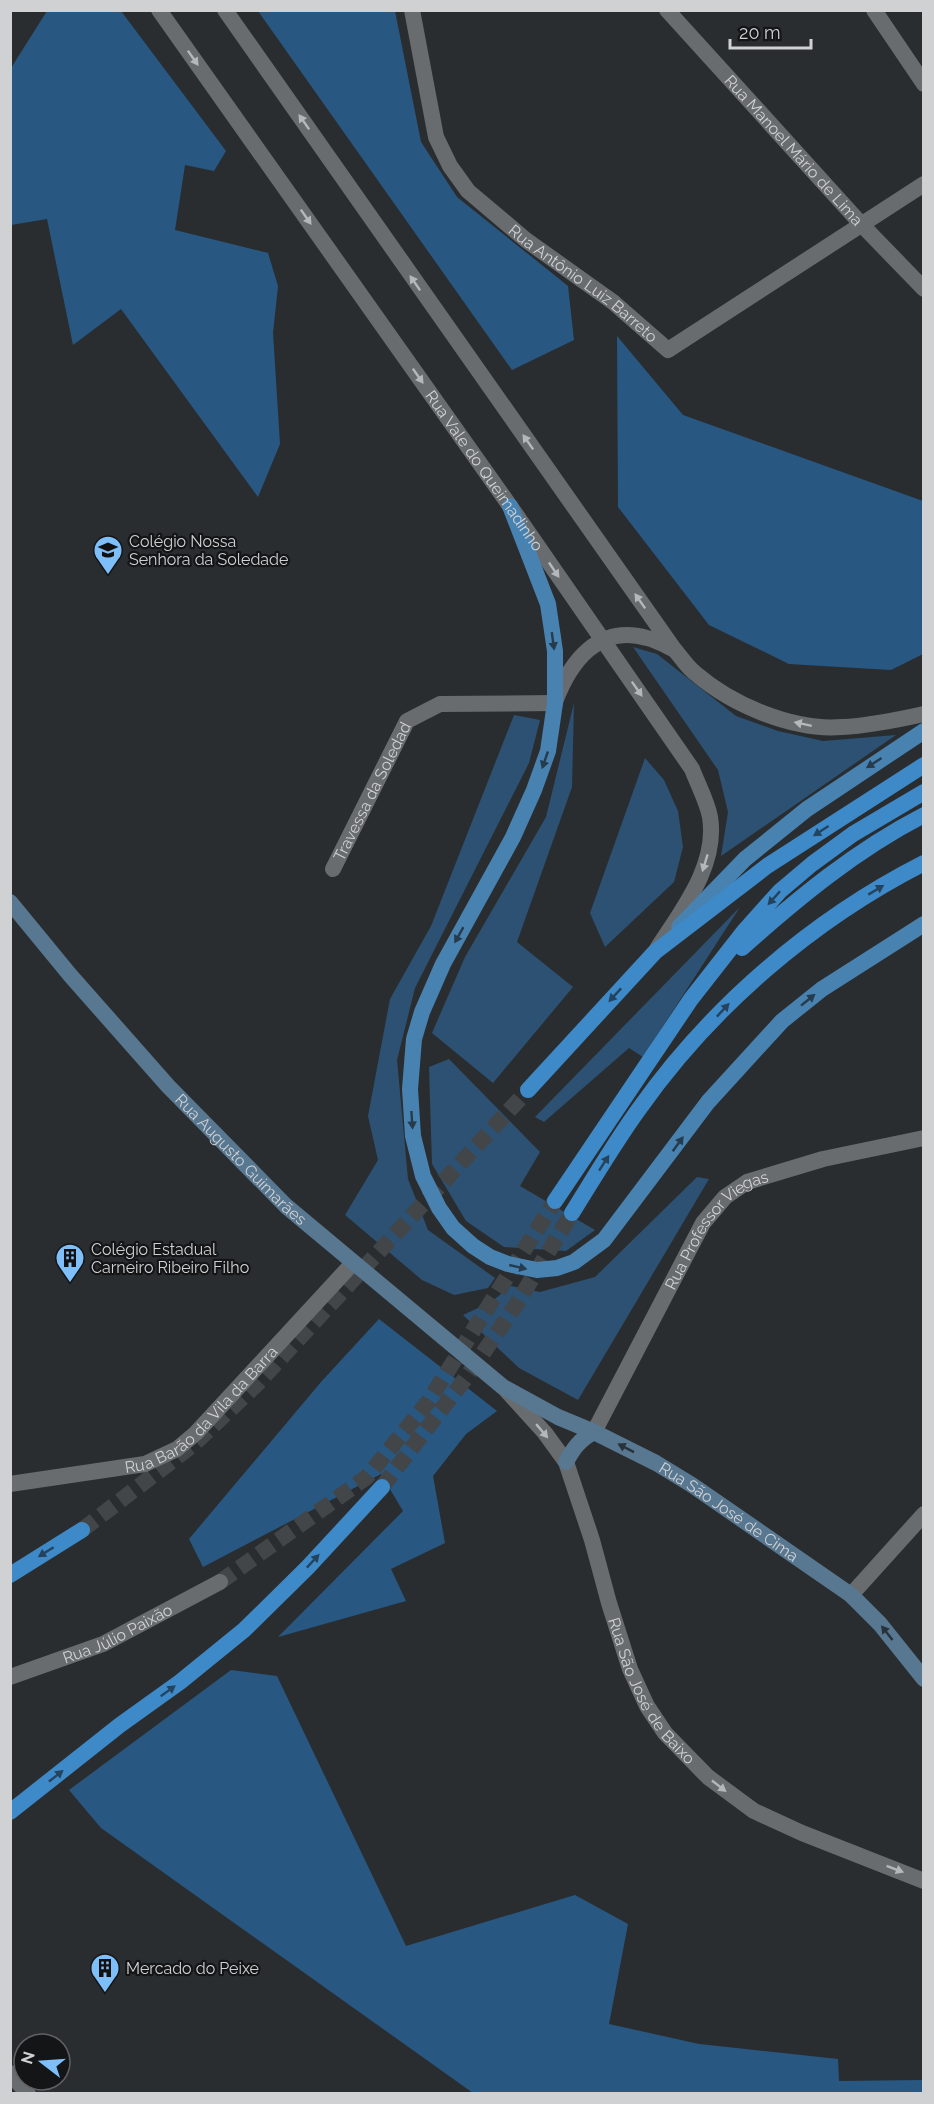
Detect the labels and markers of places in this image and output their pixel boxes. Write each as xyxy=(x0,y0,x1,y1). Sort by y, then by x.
place label: Colégio Nossa Senhora da Soledade xyxy=(129,532,288,569)
school or university icon: Colégio Nossa Senhora da Soledade xyxy=(92,534,124,576)
place label: Colégio Estadual Carneiro Ribeiro Filho xyxy=(91,1240,249,1277)
building icon: Colégio Estadual Carneiro Ribeiro Filho xyxy=(54,1242,86,1284)
building icon: Mercado do Peixe xyxy=(89,1952,121,1994)
place label: Mercado do Peixe xyxy=(126,1959,259,1978)

